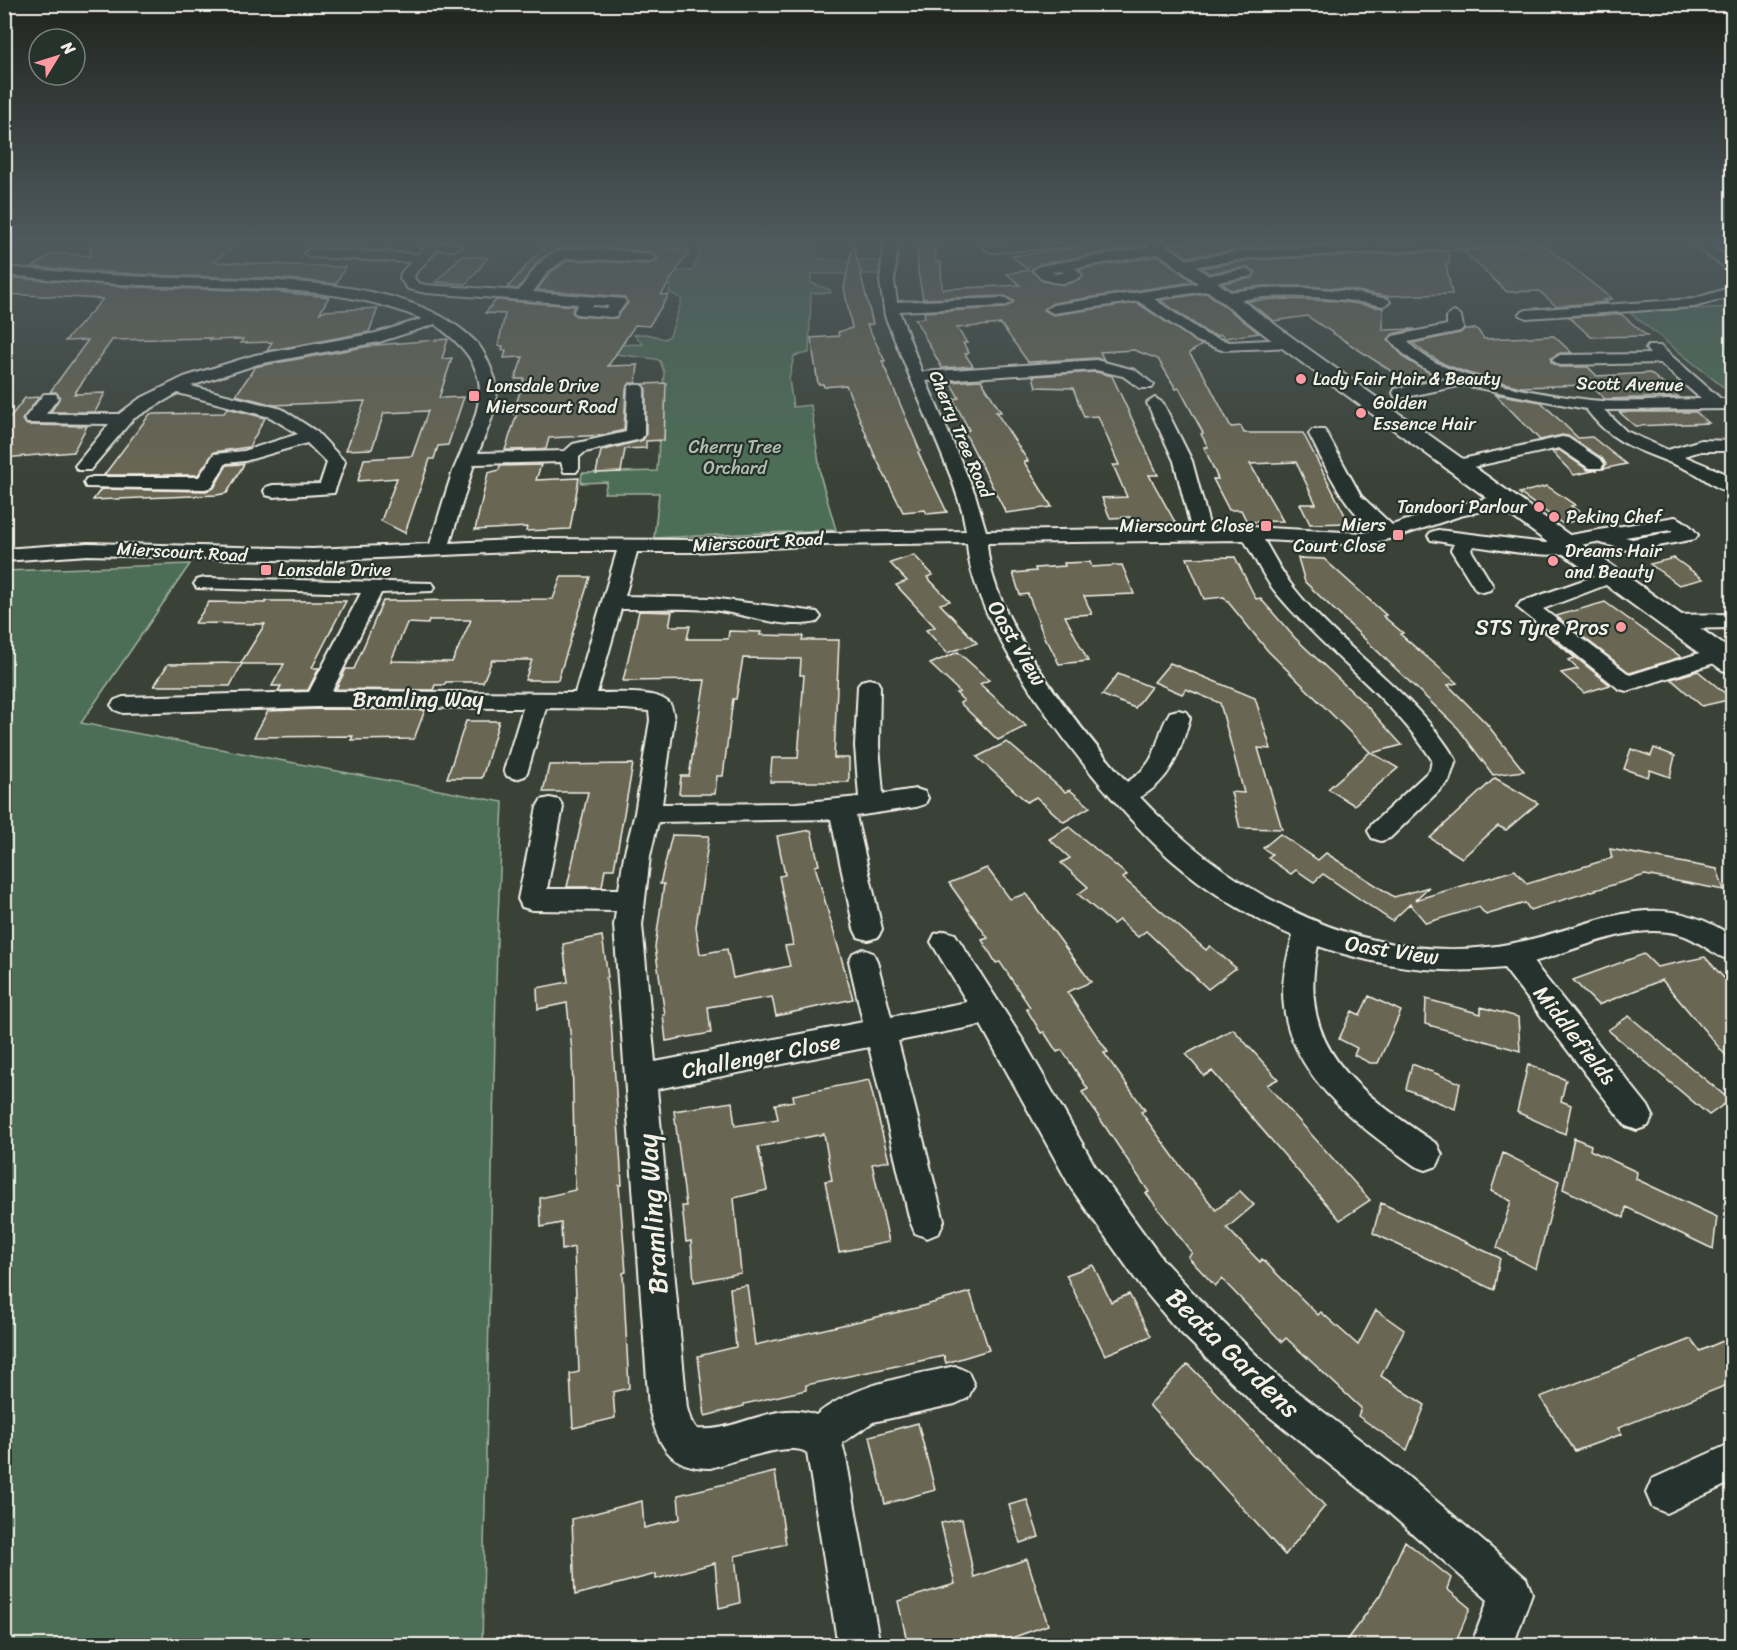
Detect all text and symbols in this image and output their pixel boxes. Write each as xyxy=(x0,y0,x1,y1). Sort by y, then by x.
north arrow xyxy=(27,27,87,87)
text: N xyxy=(53,34,84,62)
place label: Lady Fair Hair & Beauty xyxy=(1313,363,1501,395)
street label: Cherry Tree Road xyxy=(920,365,1003,504)
street label: Scott Avenue xyxy=(1576,367,1684,401)
place label: Lonsdale Drive Mierscourt Road xyxy=(486,370,618,423)
marker: Lady Fair Hair & Beauty xyxy=(1294,372,1308,386)
place label: Golden Essence Hair xyxy=(1373,387,1477,440)
marker: Lonsdale Drive Mierscourt Road xyxy=(467,389,481,403)
marker: Golden Essence Hair xyxy=(1354,406,1368,420)
park label: Cherry Tree Orchard xyxy=(689,431,781,484)
place label: Tandoori Parlour xyxy=(1397,491,1529,523)
marker: Tandoori Parlour xyxy=(1532,500,1546,514)
place label: Peking Chef xyxy=(1566,501,1664,533)
place label: Miers Court Close xyxy=(1293,509,1387,562)
place label: Mierscourt Close xyxy=(1120,510,1254,542)
marker: Peking Chef xyxy=(1547,510,1561,524)
marker: Mierscourt Close xyxy=(1259,519,1273,533)
street label: Mierscourt Road xyxy=(692,523,826,561)
marker: Miers Court Close xyxy=(1391,528,1405,542)
street label: Mierscourt Road xyxy=(116,533,250,571)
place label: Dreams Hair and Beauty xyxy=(1565,535,1663,588)
place label: Lonsdale Drive xyxy=(278,554,391,586)
marker: Dreams Hair and Beauty xyxy=(1546,554,1560,568)
marker: Lonsdale Drive xyxy=(259,563,273,577)
street label: Oast View xyxy=(977,592,1057,694)
place label: STS Tyre Pros xyxy=(1475,608,1610,647)
marker: STS Tyre Pros xyxy=(1614,620,1628,634)
street label: Bramling Way xyxy=(352,680,484,719)
street label: Oast View xyxy=(1342,923,1442,977)
street label: Middlefields xyxy=(1523,976,1627,1094)
street label: Challenger Close xyxy=(678,1021,844,1091)
street label: Bramling Way xyxy=(623,1132,683,1296)
street label: Beata Gardens xyxy=(1154,1276,1312,1431)

